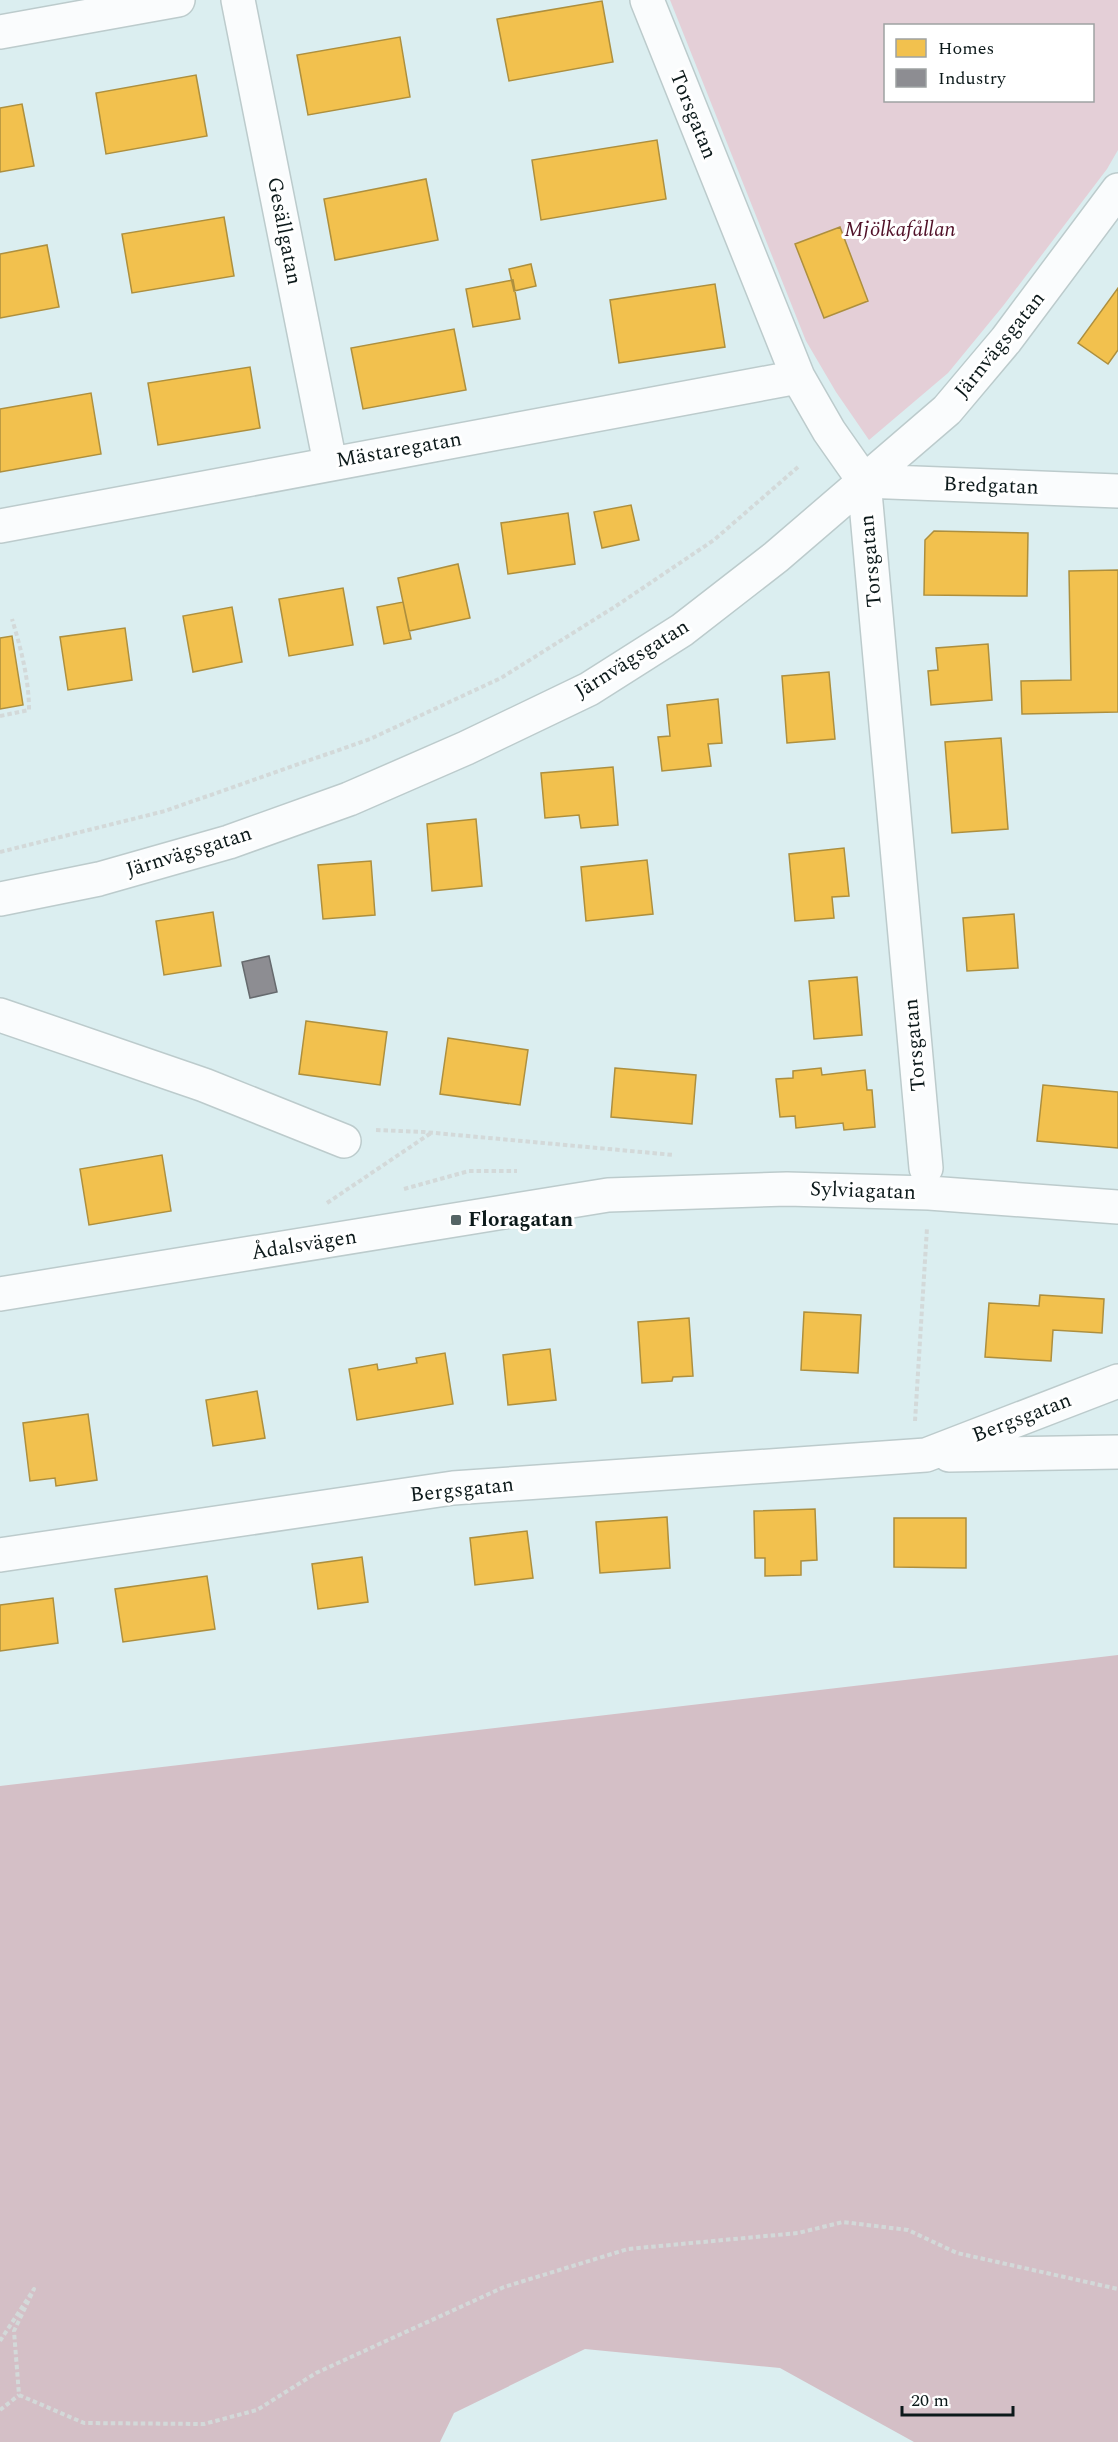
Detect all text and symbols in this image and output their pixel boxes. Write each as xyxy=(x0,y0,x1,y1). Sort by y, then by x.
legend xyxy=(884,24,1094,102)
text: Homes xyxy=(938,35,994,62)
text: Industry xyxy=(938,65,1007,92)
street label: Torsgatan xyxy=(661,66,725,164)
street label: Gesällgatan xyxy=(258,174,310,288)
park label: Mjölkafållan xyxy=(844,214,956,246)
street label: Järnvägsgatan xyxy=(947,284,1053,406)
street label: Mästaregatan xyxy=(334,423,464,477)
street label: Bredgatan xyxy=(943,468,1039,504)
street label: Torsgatan xyxy=(851,513,891,609)
street label: Järnvägsgatan xyxy=(568,611,696,707)
street label: Järnvägsgatan xyxy=(122,818,256,886)
street label: Torsgatan xyxy=(895,997,935,1093)
street label: Sylviagatan xyxy=(809,1173,917,1209)
place label: Floragatan xyxy=(468,1204,573,1236)
marker: Floragatan xyxy=(449,1213,463,1227)
street label: Ådalsvägen xyxy=(249,1221,359,1269)
street label: Bergsgatan xyxy=(968,1384,1076,1452)
street label: Bergsgatan xyxy=(409,1469,515,1511)
scale bar xyxy=(902,2379,1013,2417)
text: 20 m xyxy=(911,2387,949,2414)

